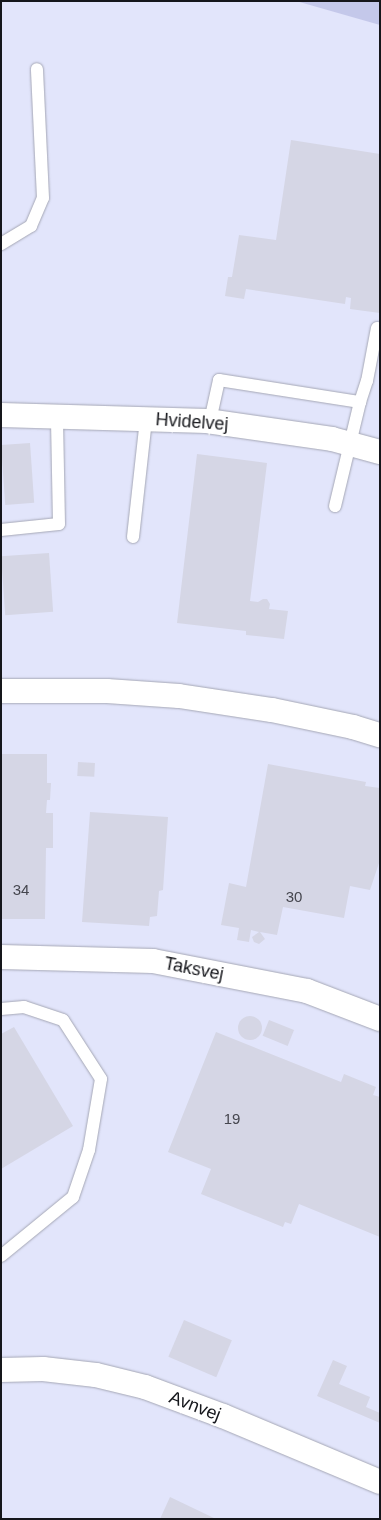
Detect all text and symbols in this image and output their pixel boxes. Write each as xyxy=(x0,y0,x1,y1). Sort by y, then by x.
street label: Hvidelvej xyxy=(155,409,229,435)
house number: 34 xyxy=(13,881,29,899)
house number: 30 xyxy=(286,888,302,906)
street label: Taksvej xyxy=(162,953,226,985)
house number: 19 xyxy=(224,1110,240,1128)
street label: Avnvej xyxy=(166,1386,224,1426)

